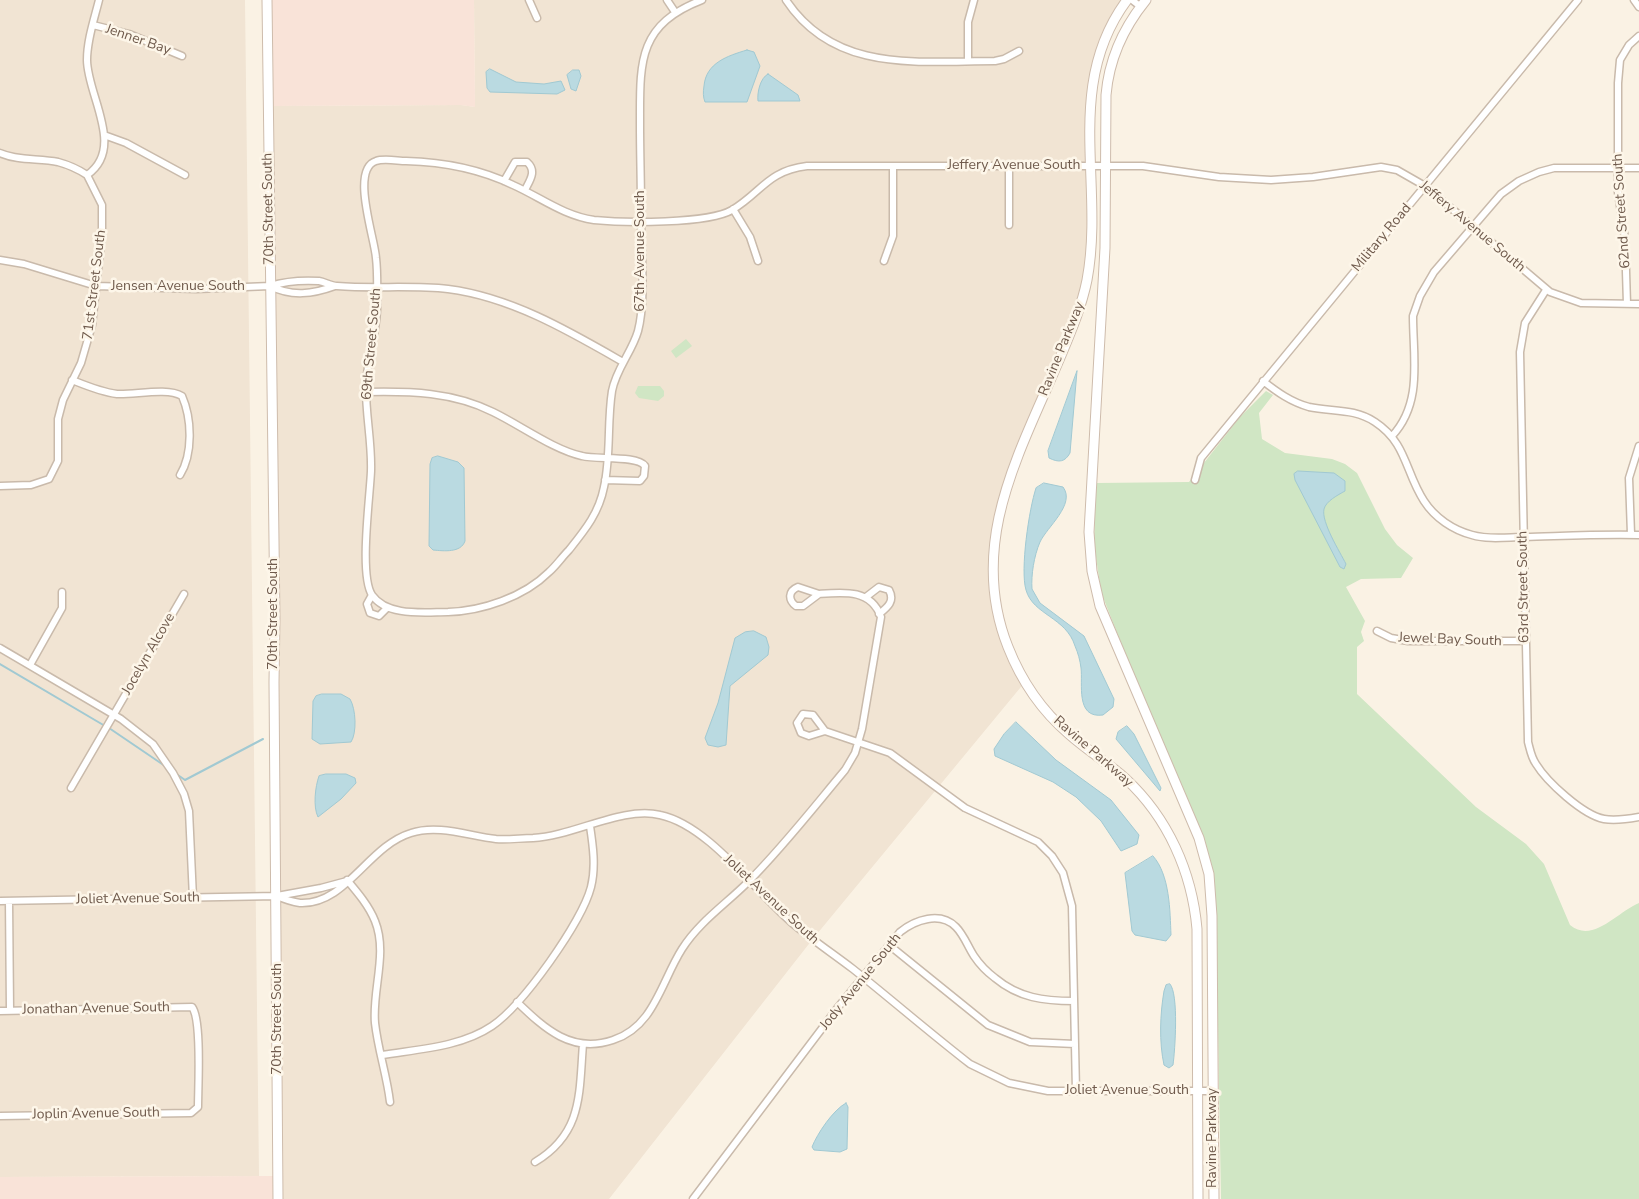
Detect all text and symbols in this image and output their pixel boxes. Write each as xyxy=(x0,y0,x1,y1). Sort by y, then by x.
street label: Jenner Bay xyxy=(103,21,173,59)
street label: 70th Street South xyxy=(260,153,278,265)
street label: 62nd Street South xyxy=(1610,153,1634,269)
street label: Jeffery Avenue South xyxy=(948,158,1080,174)
street label: Jeffery Avenue South xyxy=(1416,178,1528,276)
street label: 67th Avenue South xyxy=(633,190,649,312)
street label: Military Road xyxy=(1349,201,1415,275)
street label: 71st Street South xyxy=(80,229,110,341)
street label: Jensen Avenue South xyxy=(111,279,245,295)
street label: 69th Street South xyxy=(359,287,385,401)
street label: Ravine Parkway xyxy=(1035,299,1089,399)
street label: 63rd Street South xyxy=(1515,531,1533,643)
street label: 70th Street South xyxy=(266,558,282,670)
street label: Jocelyn Alcove xyxy=(119,610,179,698)
street label: Jewel Bay South xyxy=(1398,630,1502,650)
street label: Ravine Parkway xyxy=(1050,713,1136,791)
street label: Joliet Avenue South xyxy=(720,852,822,948)
street label: Joliet Avenue South xyxy=(76,890,200,908)
street label: Jody Avenue South xyxy=(817,930,905,1034)
street label: 70th Street South xyxy=(270,963,286,1075)
street label: Jonathan Avenue South xyxy=(22,999,170,1019)
street label: Joliet Avenue South xyxy=(1065,1083,1189,1099)
street label: Ravine Parkway xyxy=(1205,1088,1221,1188)
street label: Joplin Avenue South xyxy=(32,1104,160,1124)

